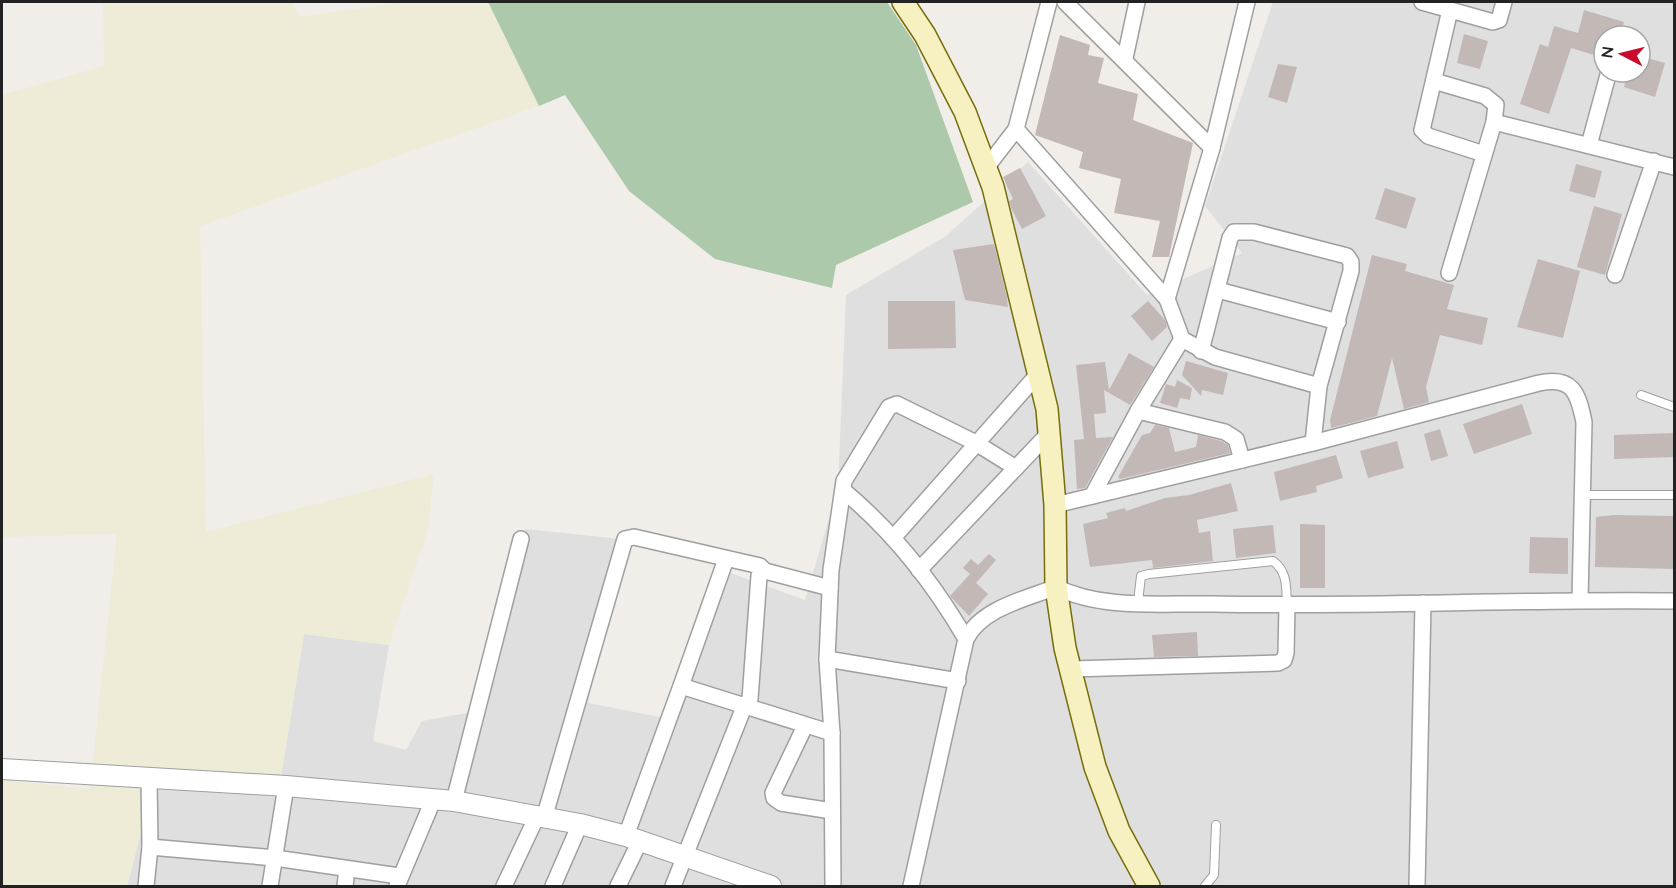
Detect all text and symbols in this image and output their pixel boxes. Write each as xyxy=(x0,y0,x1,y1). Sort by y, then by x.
north arrow xyxy=(1592,24,1652,84)
text: N xyxy=(1596,45,1618,59)

